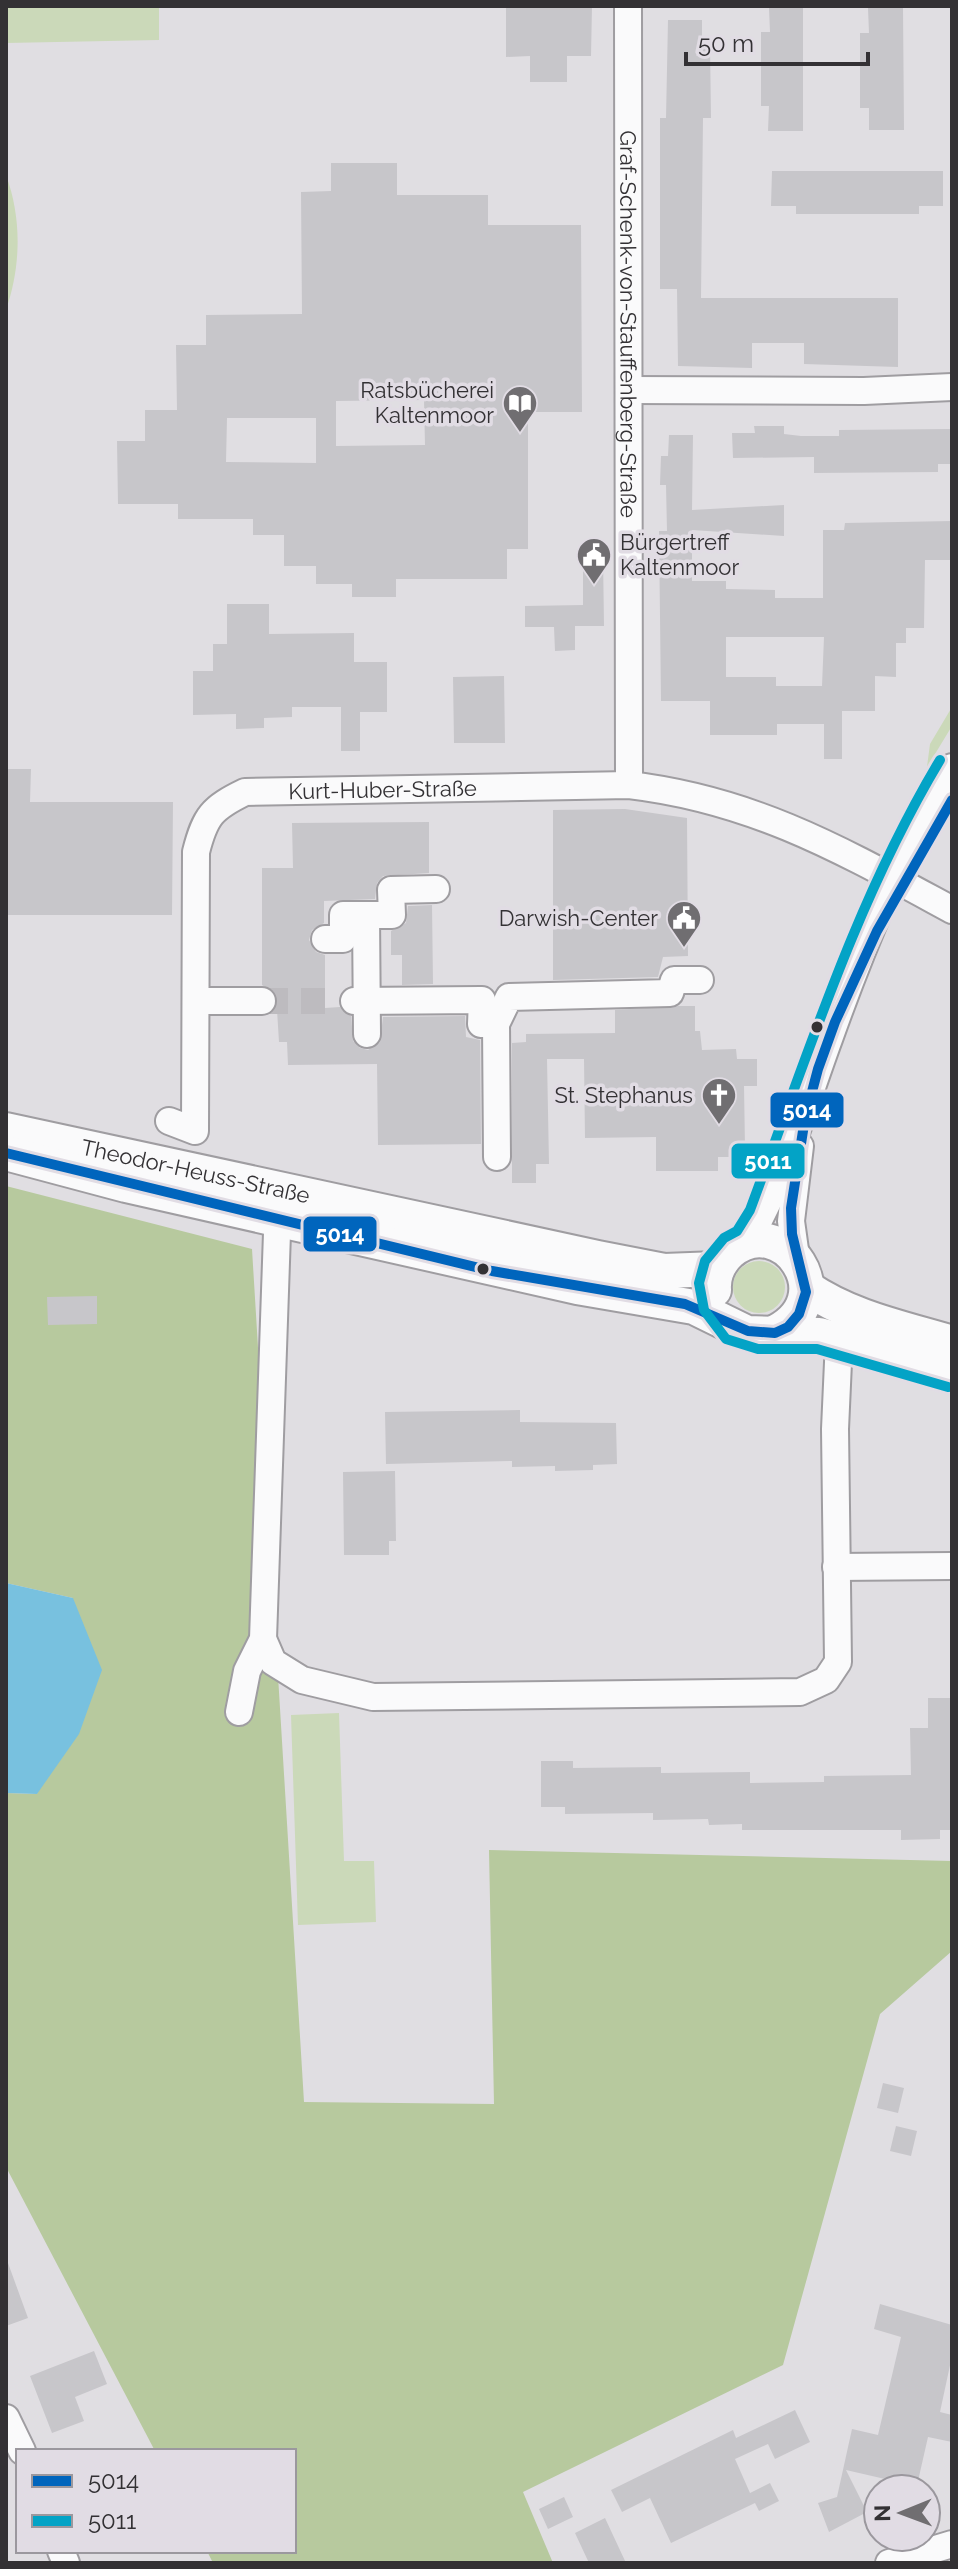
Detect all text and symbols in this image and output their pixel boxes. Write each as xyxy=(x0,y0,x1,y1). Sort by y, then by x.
scale bar xyxy=(686,16,868,66)
text: 50 m xyxy=(698,29,754,58)
street label: Graf-Schenk-von-Stauffenberg-Straße xyxy=(615,130,642,518)
place label: Ratsbücherei Kaltenmoor xyxy=(360,377,494,428)
library icon: Ratsbücherei Kaltenmoor xyxy=(501,384,539,434)
place label: Bürgertreff Kaltenmoor xyxy=(620,529,739,580)
public building icon: Bürgertreff Kaltenmoor xyxy=(575,536,613,586)
street label: Kurt-Huber-Straße xyxy=(288,775,477,804)
public building icon: Darwish-Center xyxy=(665,899,703,949)
place label: Darwish-Center xyxy=(499,905,658,931)
unlabelled marker xyxy=(809,1019,825,1035)
church icon: St. Stephanus xyxy=(700,1076,738,1126)
place label: St. Stephanus xyxy=(555,1082,693,1108)
line badge: 5014 xyxy=(769,1091,845,1129)
text: 5014 xyxy=(782,1097,832,1123)
street label: Theodor-Heuss-Straße xyxy=(79,1134,312,1208)
line badge: 5011 xyxy=(730,1142,806,1180)
text: 5011 xyxy=(744,1148,792,1174)
line badge: 5014 xyxy=(302,1215,378,1253)
text: 5014 xyxy=(315,1221,365,1247)
unlabelled marker xyxy=(475,1261,491,1277)
legend xyxy=(16,2449,296,2553)
text: 5014 xyxy=(88,2466,139,2495)
north arrow xyxy=(862,2473,942,2553)
text: N xyxy=(869,2505,895,2522)
text: 5011 xyxy=(88,2506,136,2535)

